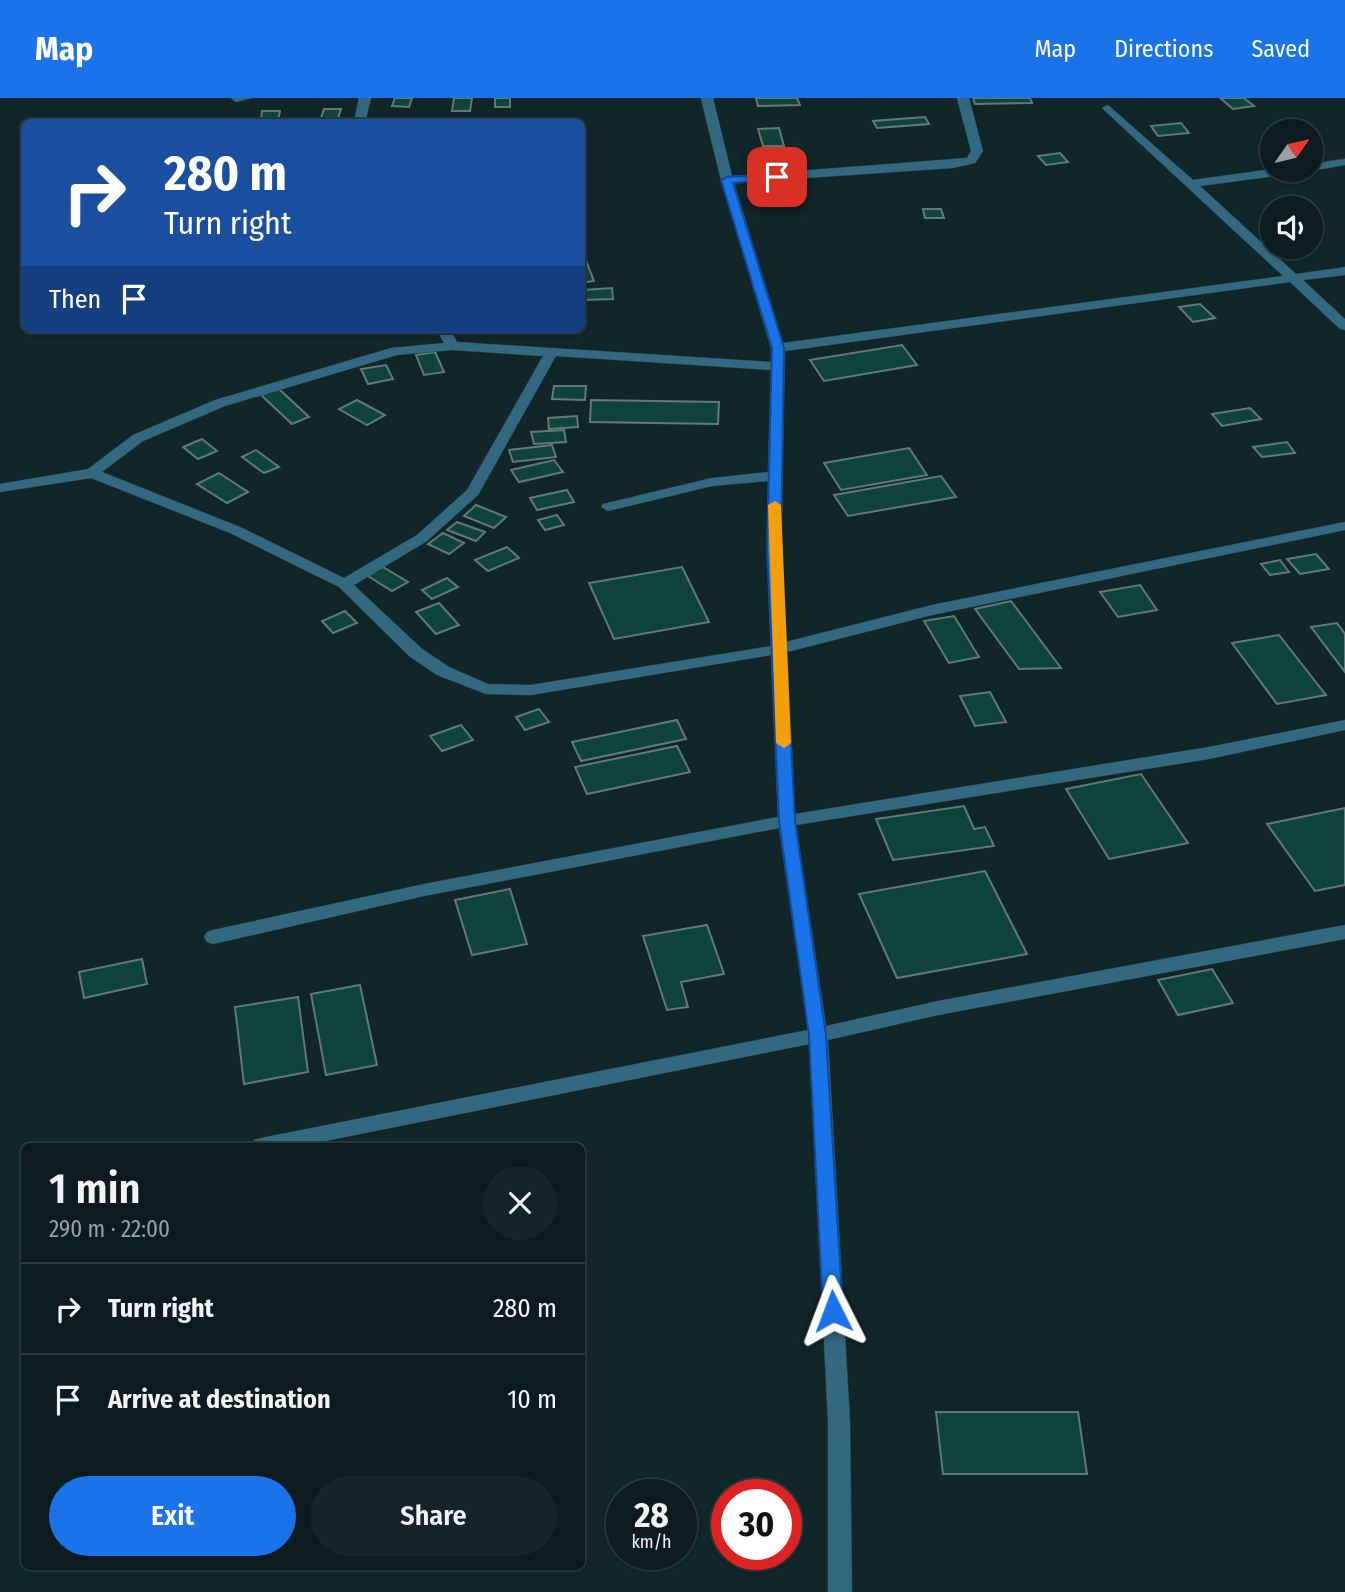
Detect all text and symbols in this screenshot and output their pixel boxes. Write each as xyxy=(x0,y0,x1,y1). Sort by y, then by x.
text: Map xyxy=(35,29,93,69)
text: Map xyxy=(1035,35,1076,63)
text: Directions xyxy=(1114,35,1213,63)
text: Saved xyxy=(1251,35,1310,63)
north arrow xyxy=(1260,119,1323,182)
map controls xyxy=(1260,119,1323,259)
text: 280 m xyxy=(164,144,287,203)
icon: right xyxy=(49,147,140,238)
pin xyxy=(747,147,807,207)
icon: arrive xyxy=(758,158,796,196)
button: sound xyxy=(1260,196,1323,259)
text: Turn right xyxy=(164,204,291,242)
icon: arrive xyxy=(115,280,153,318)
text: Then xyxy=(49,284,101,315)
text: 1 min xyxy=(49,1164,140,1214)
button: close xyxy=(483,1166,557,1240)
text: 290 m · 22:00 xyxy=(49,1215,170,1243)
position arrow xyxy=(796,1274,870,1348)
icon: right xyxy=(49,1290,87,1328)
text: Turn right xyxy=(108,1293,214,1324)
text: 280 m xyxy=(493,1293,557,1324)
icon: arrive xyxy=(49,1381,87,1419)
text: Arrive at destination xyxy=(108,1384,331,1415)
text: 10 m xyxy=(507,1384,557,1415)
button: Exit xyxy=(49,1476,296,1556)
button: Share xyxy=(310,1476,557,1556)
speed limit sign: 30 xyxy=(711,1479,802,1570)
text: 28 xyxy=(634,1494,669,1536)
text: km/h xyxy=(631,1531,672,1553)

